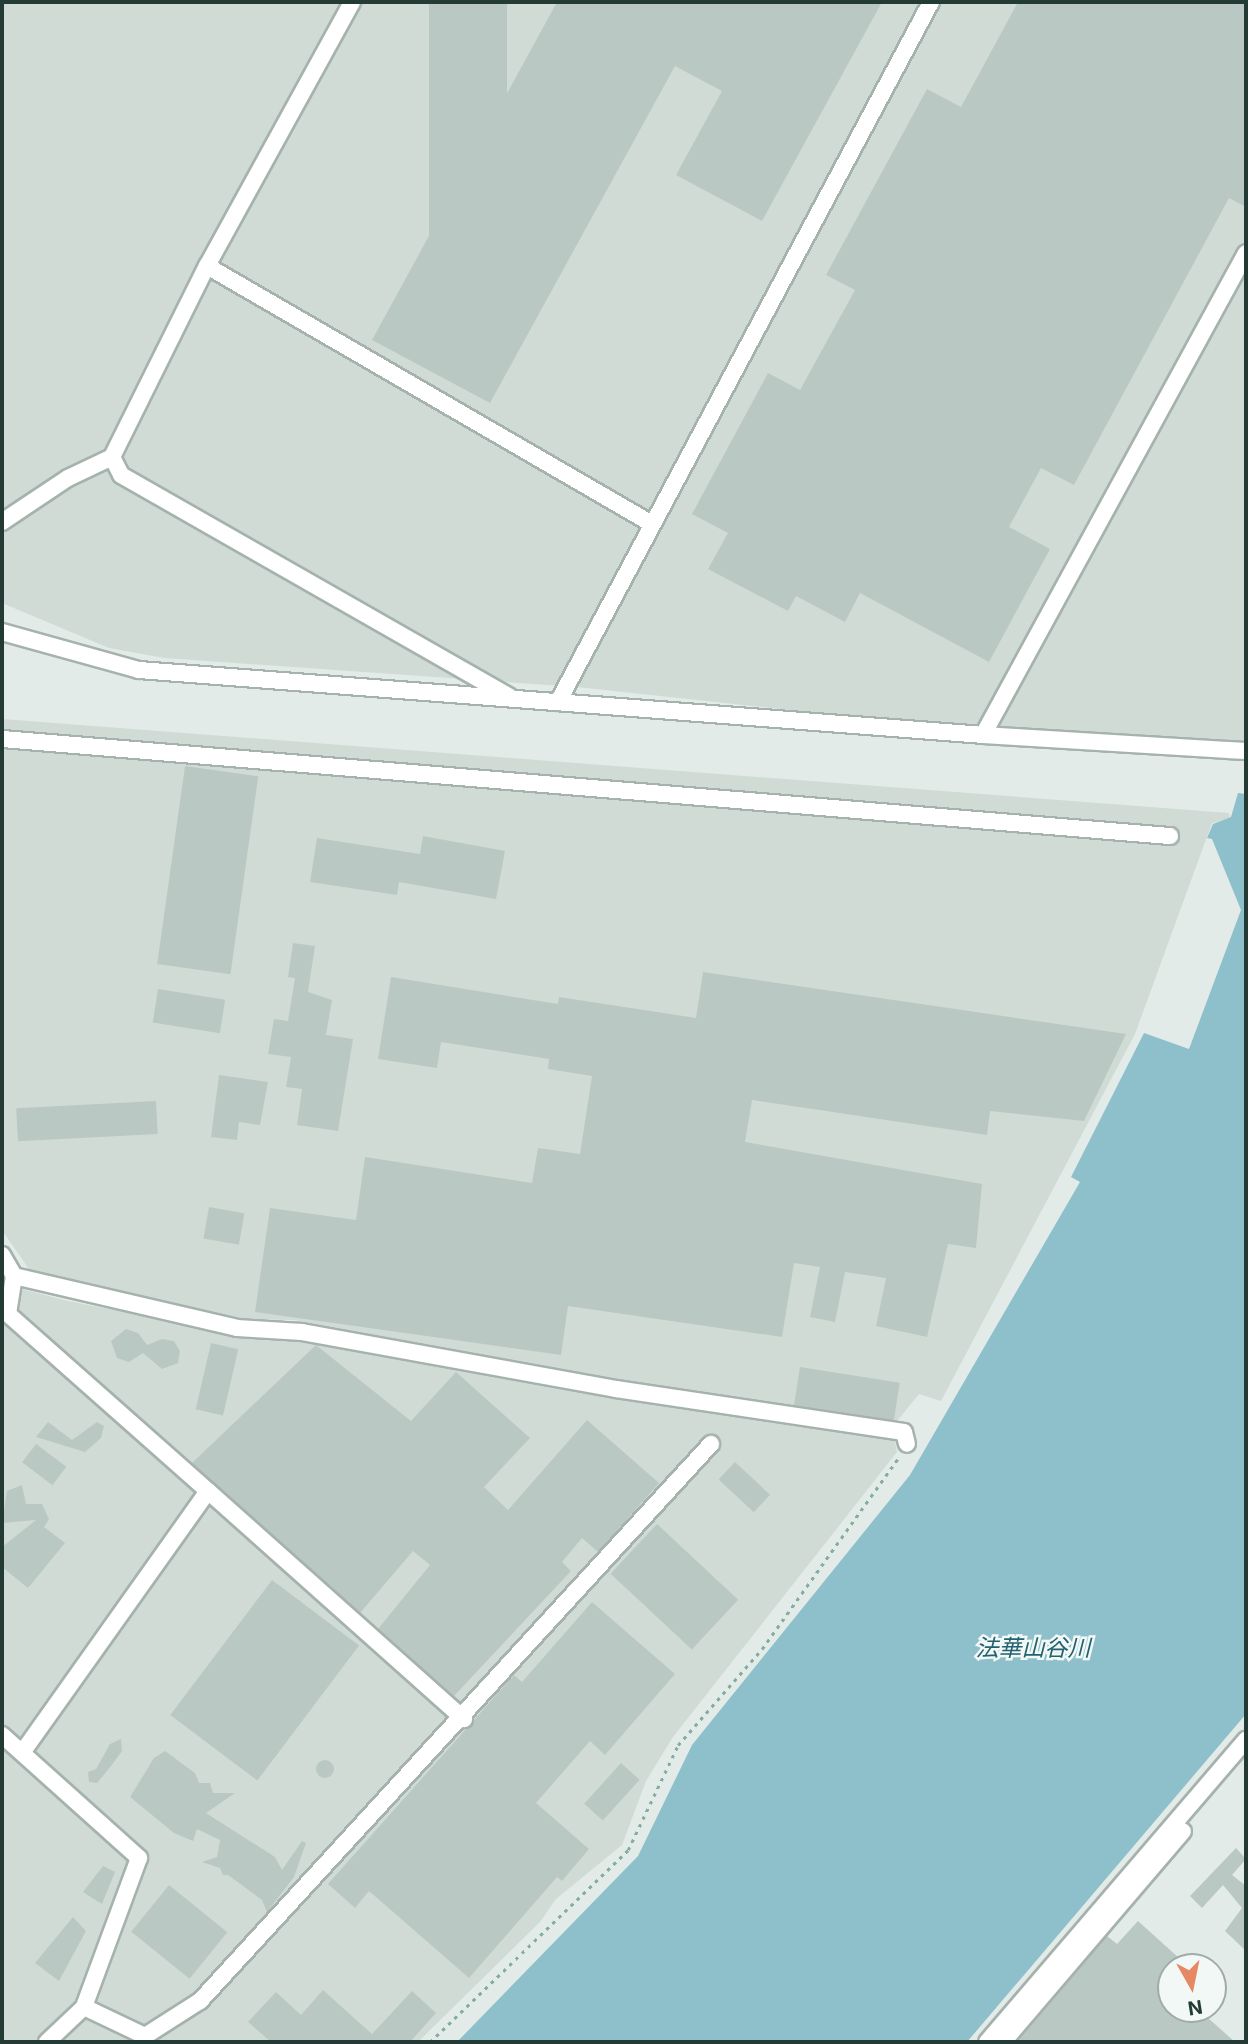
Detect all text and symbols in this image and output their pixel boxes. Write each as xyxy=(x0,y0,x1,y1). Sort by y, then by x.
water label: 法華山谷川 xyxy=(976,1634,1090,1662)
north arrow xyxy=(1157,1953,1227,2023)
text: N xyxy=(1186,1995,1204,2020)

